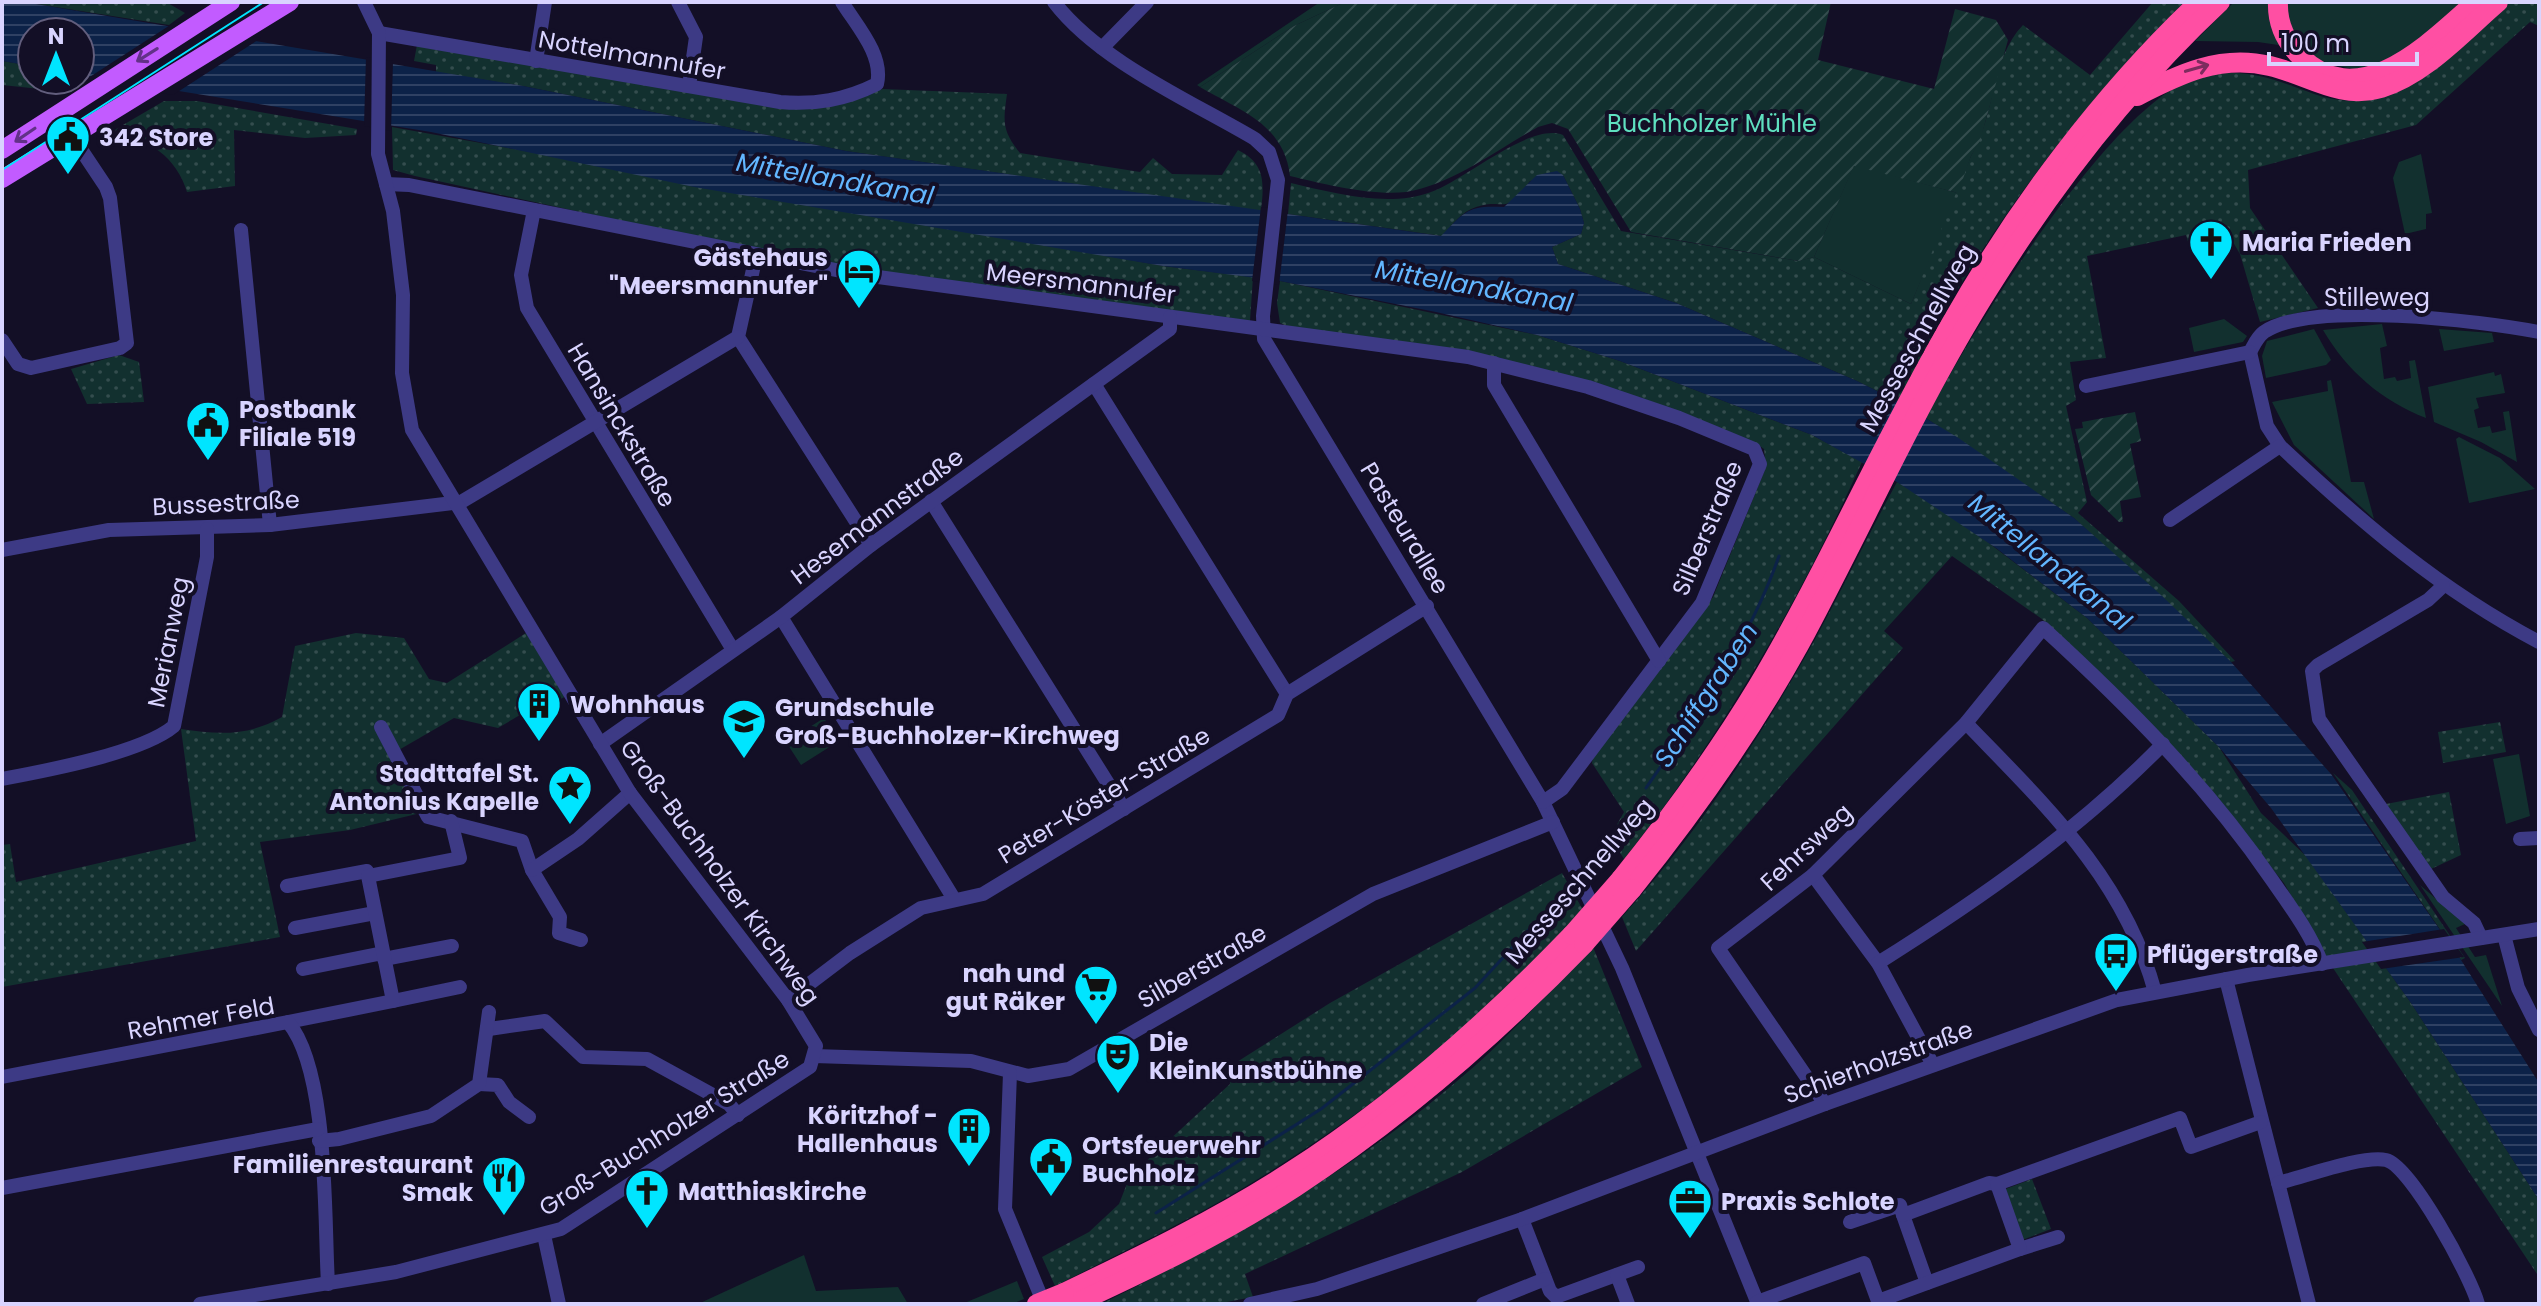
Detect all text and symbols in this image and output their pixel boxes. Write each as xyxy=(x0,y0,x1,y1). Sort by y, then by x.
north arrow xyxy=(16,16,96,96)
scale bar xyxy=(2269,16,2417,66)
text: N xyxy=(48,21,64,52)
street label: Nottelmannufer xyxy=(536,22,728,88)
text: 100 m xyxy=(2281,27,2350,60)
one-way arrow xyxy=(136,48,159,64)
one-way arrow xyxy=(2183,60,2209,75)
park label: Buchholzer Mühle xyxy=(1607,107,1817,140)
public building icon: 342 Store xyxy=(44,113,92,176)
place label: 342 Store xyxy=(99,121,214,154)
one-way arrow xyxy=(14,127,36,143)
water label: Mittellandkanal xyxy=(733,144,937,214)
church icon: Maria Frieden xyxy=(2187,218,2235,281)
place label: Maria Frieden xyxy=(2242,226,2412,259)
street label: Messeschnellweg xyxy=(1851,238,1983,438)
place label: Gästehaus "Meersmannufer" xyxy=(609,241,828,302)
hotel icon: Gästehaus "Meersmannufer" xyxy=(835,247,883,310)
water label: Mittellandkanal xyxy=(1372,251,1576,321)
street label: Meersmannufer xyxy=(984,255,1178,311)
street label: Stilleweg xyxy=(2324,281,2430,314)
street label: Hansinckstraße xyxy=(560,337,684,513)
place label: Postbank Filiale 519 xyxy=(239,393,356,454)
public building icon: Postbank Filiale 519 xyxy=(184,399,232,462)
street label: Hesemannstraße xyxy=(784,440,970,592)
street label: Silberstraße xyxy=(1664,455,1750,601)
street label: Pasteurallee xyxy=(1353,456,1457,600)
street label: Bussestraße xyxy=(151,483,301,523)
water label: Mittellandkanal xyxy=(1961,485,2140,639)
street label: Merianweg xyxy=(139,574,197,710)
water label: Schiffgraben xyxy=(1646,615,1766,775)
building icon: Wohnhaus xyxy=(515,680,563,743)
place label: Wohnhaus xyxy=(570,688,705,721)
place label: Grundschule Groß-Buchholzer-Kirchweg xyxy=(775,691,1120,752)
school or university icon: Grundschule Groß-Buchholzer-Kirchweg xyxy=(720,697,768,760)
street label: Peter-Köster-Straße xyxy=(992,719,1216,871)
street label: Groß-Buchholzer Kirchweg xyxy=(613,733,827,1011)
place label: Stadttafel St. Antonius Kapelle xyxy=(329,757,539,818)
place icon: Stadttafel St. Antonius Kapelle xyxy=(546,763,594,826)
street label: Messeschnellweg xyxy=(1497,791,1661,971)
street label: Fehrsweg xyxy=(1753,796,1859,898)
street label: Silberstraße xyxy=(1132,916,1272,1016)
bus stop icon: Pflügerstraße xyxy=(2092,930,2140,993)
place label: Pflügerstraße xyxy=(2147,938,2318,971)
place label: nah und gut Räker xyxy=(946,957,1065,1018)
supermarket icon: nah und gut Räker xyxy=(1072,963,1120,1026)
street label: Rehmer Feld xyxy=(125,989,277,1047)
street label: Schierholzstraße xyxy=(1779,1012,1977,1112)
place label: Die KleinKunstbühne xyxy=(1149,1026,1363,1087)
theatre icon: Die KleinKunstbühne xyxy=(1094,1032,1142,1095)
street label: Groß-Buchholzer Straße xyxy=(532,1042,796,1224)
place label: Köritzhof - Hallenhaus xyxy=(797,1099,938,1160)
building icon: Köritzhof - Hallenhaus xyxy=(945,1105,993,1168)
place label: Ortsfeuerwehr Buchholz xyxy=(1082,1129,1261,1190)
public building icon: Ortsfeuerwehr Buchholz xyxy=(1027,1135,1075,1198)
place label: Familienrestaurant Smak xyxy=(233,1148,473,1209)
restaurant icon: Familienrestaurant Smak xyxy=(480,1154,528,1217)
church icon: Matthiaskirche xyxy=(623,1167,671,1230)
place label: Matthiaskirche xyxy=(678,1175,867,1208)
office icon: Praxis Schlote xyxy=(1666,1177,1714,1240)
place label: Praxis Schlote xyxy=(1721,1185,1895,1218)

